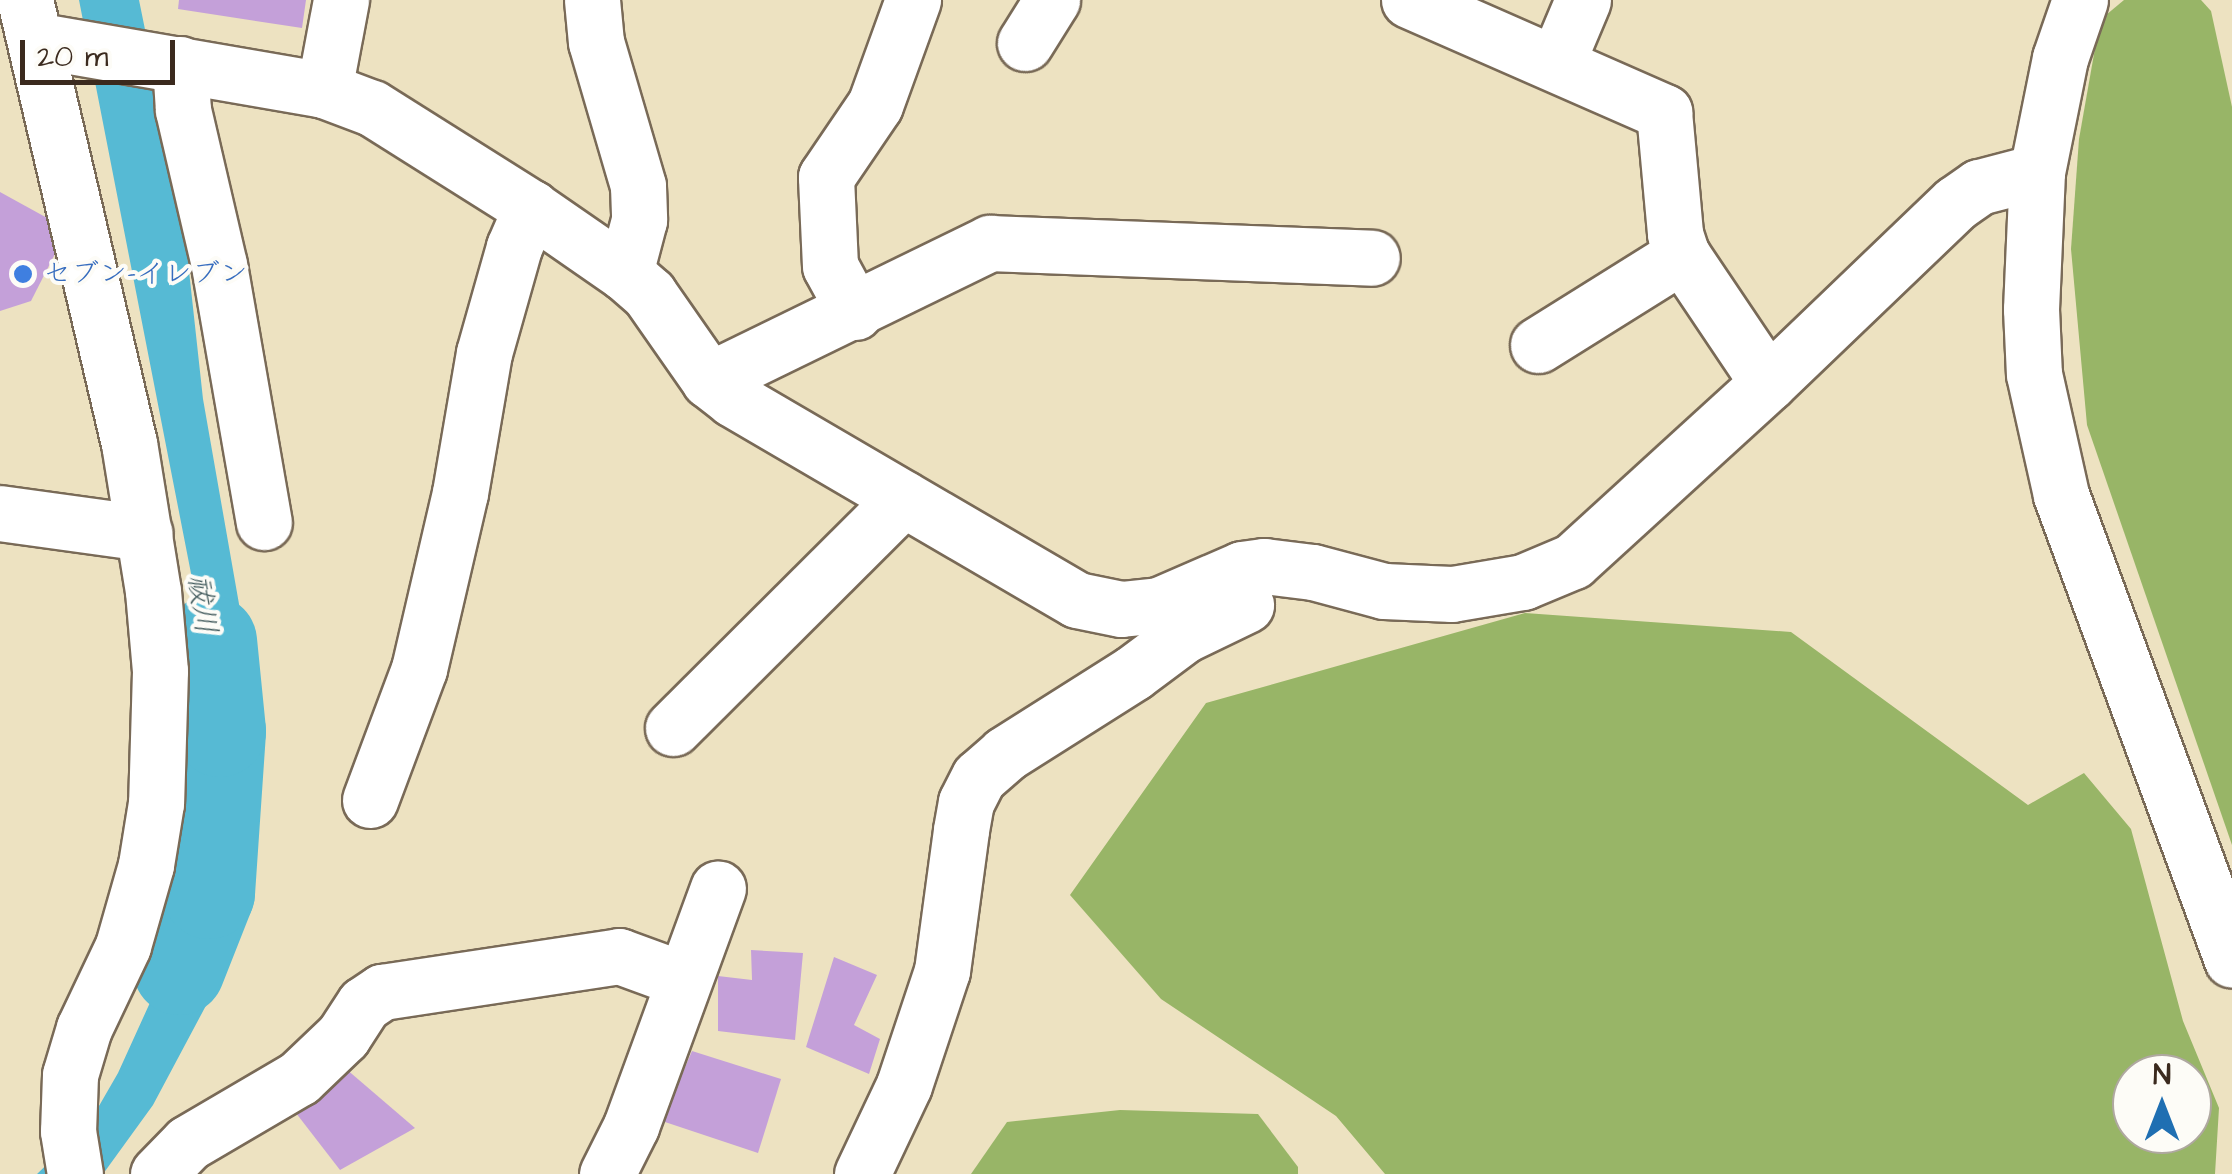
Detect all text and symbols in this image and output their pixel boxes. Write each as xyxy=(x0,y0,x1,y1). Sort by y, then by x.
scale bar xyxy=(25,20,180,82)
text: 20 m xyxy=(37,36,108,78)
place label: セブン-イレブン xyxy=(43,257,248,291)
marker: セブン-イレブン xyxy=(12,263,34,285)
water label: 祓川 xyxy=(180,572,224,636)
north arrow xyxy=(2112,1054,2212,1154)
text: N xyxy=(2153,1056,2171,1095)

